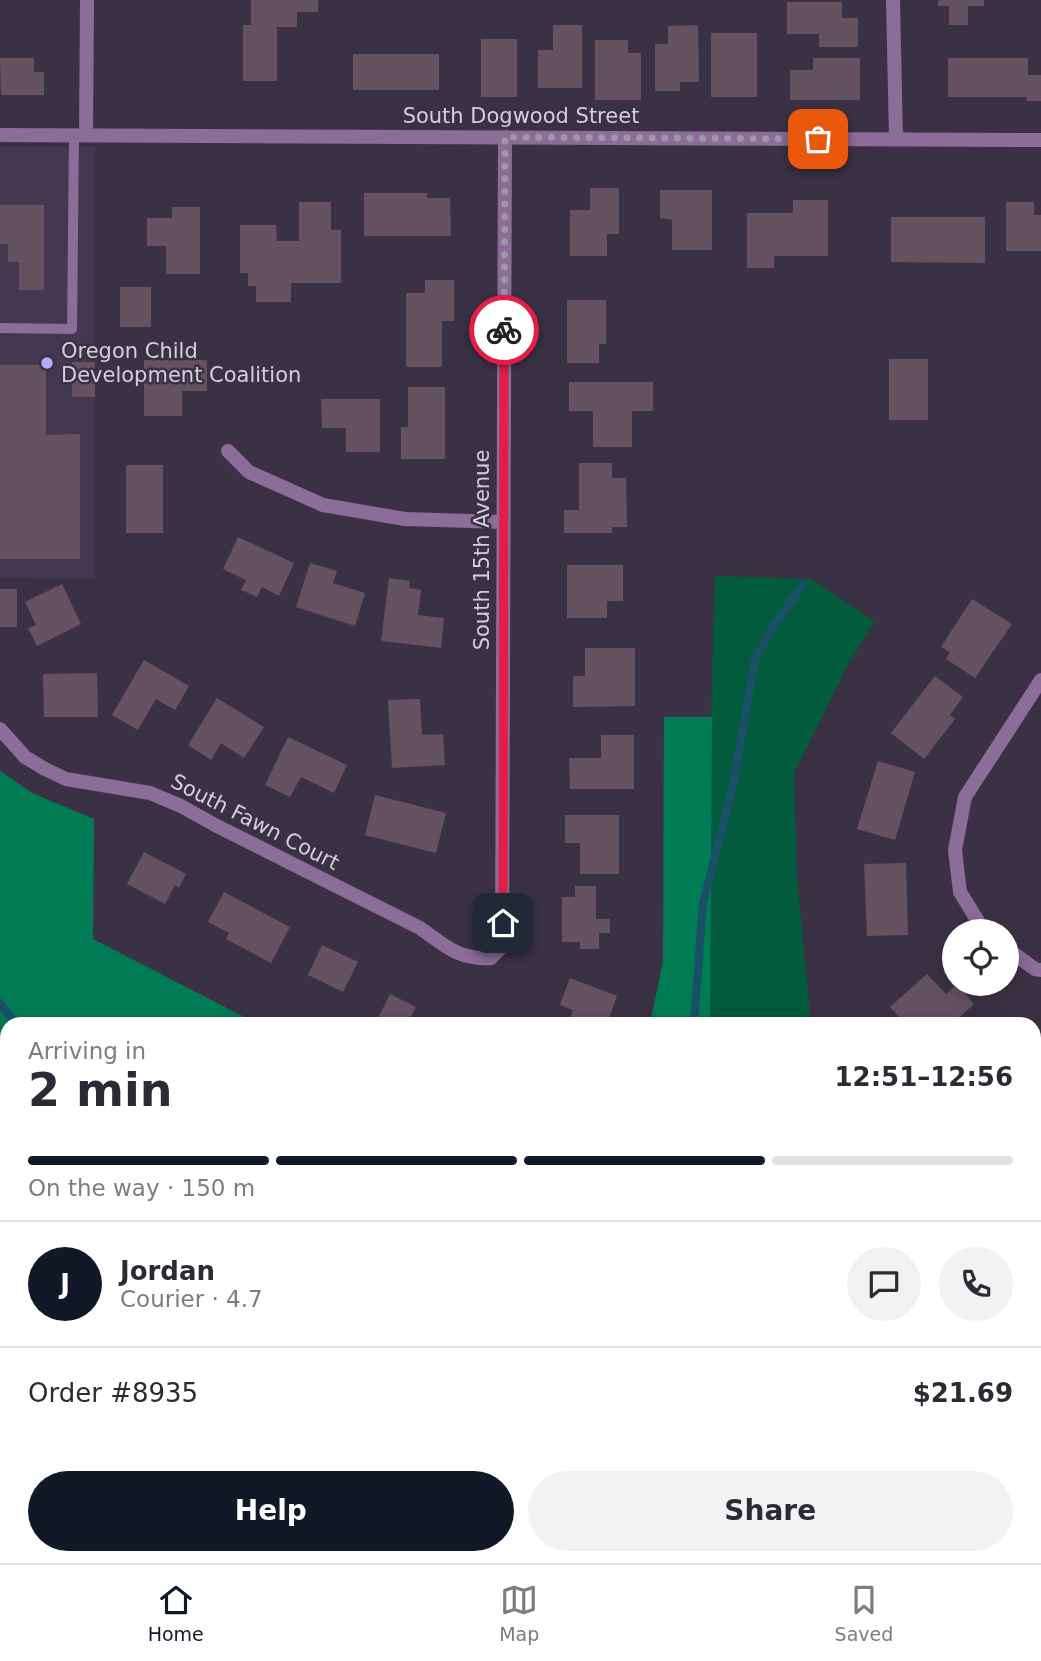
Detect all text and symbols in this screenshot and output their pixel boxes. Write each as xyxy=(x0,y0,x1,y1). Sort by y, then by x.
street label: South Dogwood Street xyxy=(403,104,639,128)
pin xyxy=(788,109,848,169)
icon: bag xyxy=(799,120,837,158)
courier xyxy=(469,295,539,365)
icon: bike xyxy=(485,311,523,349)
place label: Oregon Child Development Coalition xyxy=(61,339,301,387)
marker: Oregon Child Development Coalition xyxy=(39,355,55,371)
street label: South 15th Avenue xyxy=(470,450,494,650)
street label: South Fawn Court xyxy=(167,769,343,875)
pin xyxy=(473,893,533,953)
icon: home xyxy=(484,904,522,942)
map controls xyxy=(942,919,1019,996)
button: locate xyxy=(942,919,1019,996)
text: Arriving in xyxy=(28,1038,146,1064)
text: 12:51–12:56 xyxy=(834,1062,1013,1092)
text: 2 min xyxy=(28,1063,172,1117)
text: On the way · 150 m xyxy=(28,1175,255,1201)
button: chat xyxy=(847,1247,921,1321)
button: phone xyxy=(939,1247,1013,1321)
text: Jordan xyxy=(120,1256,215,1286)
text: J xyxy=(60,1269,70,1299)
text: Courier · 4.7 xyxy=(120,1286,263,1312)
text: Order #8935 xyxy=(28,1378,198,1408)
text: $21.69 xyxy=(913,1378,1013,1408)
button: Help xyxy=(28,1471,514,1551)
button: Share xyxy=(528,1471,1013,1551)
tab: Home xyxy=(148,1581,204,1645)
tab: Map xyxy=(499,1581,539,1645)
tab: Saved xyxy=(835,1581,893,1645)

